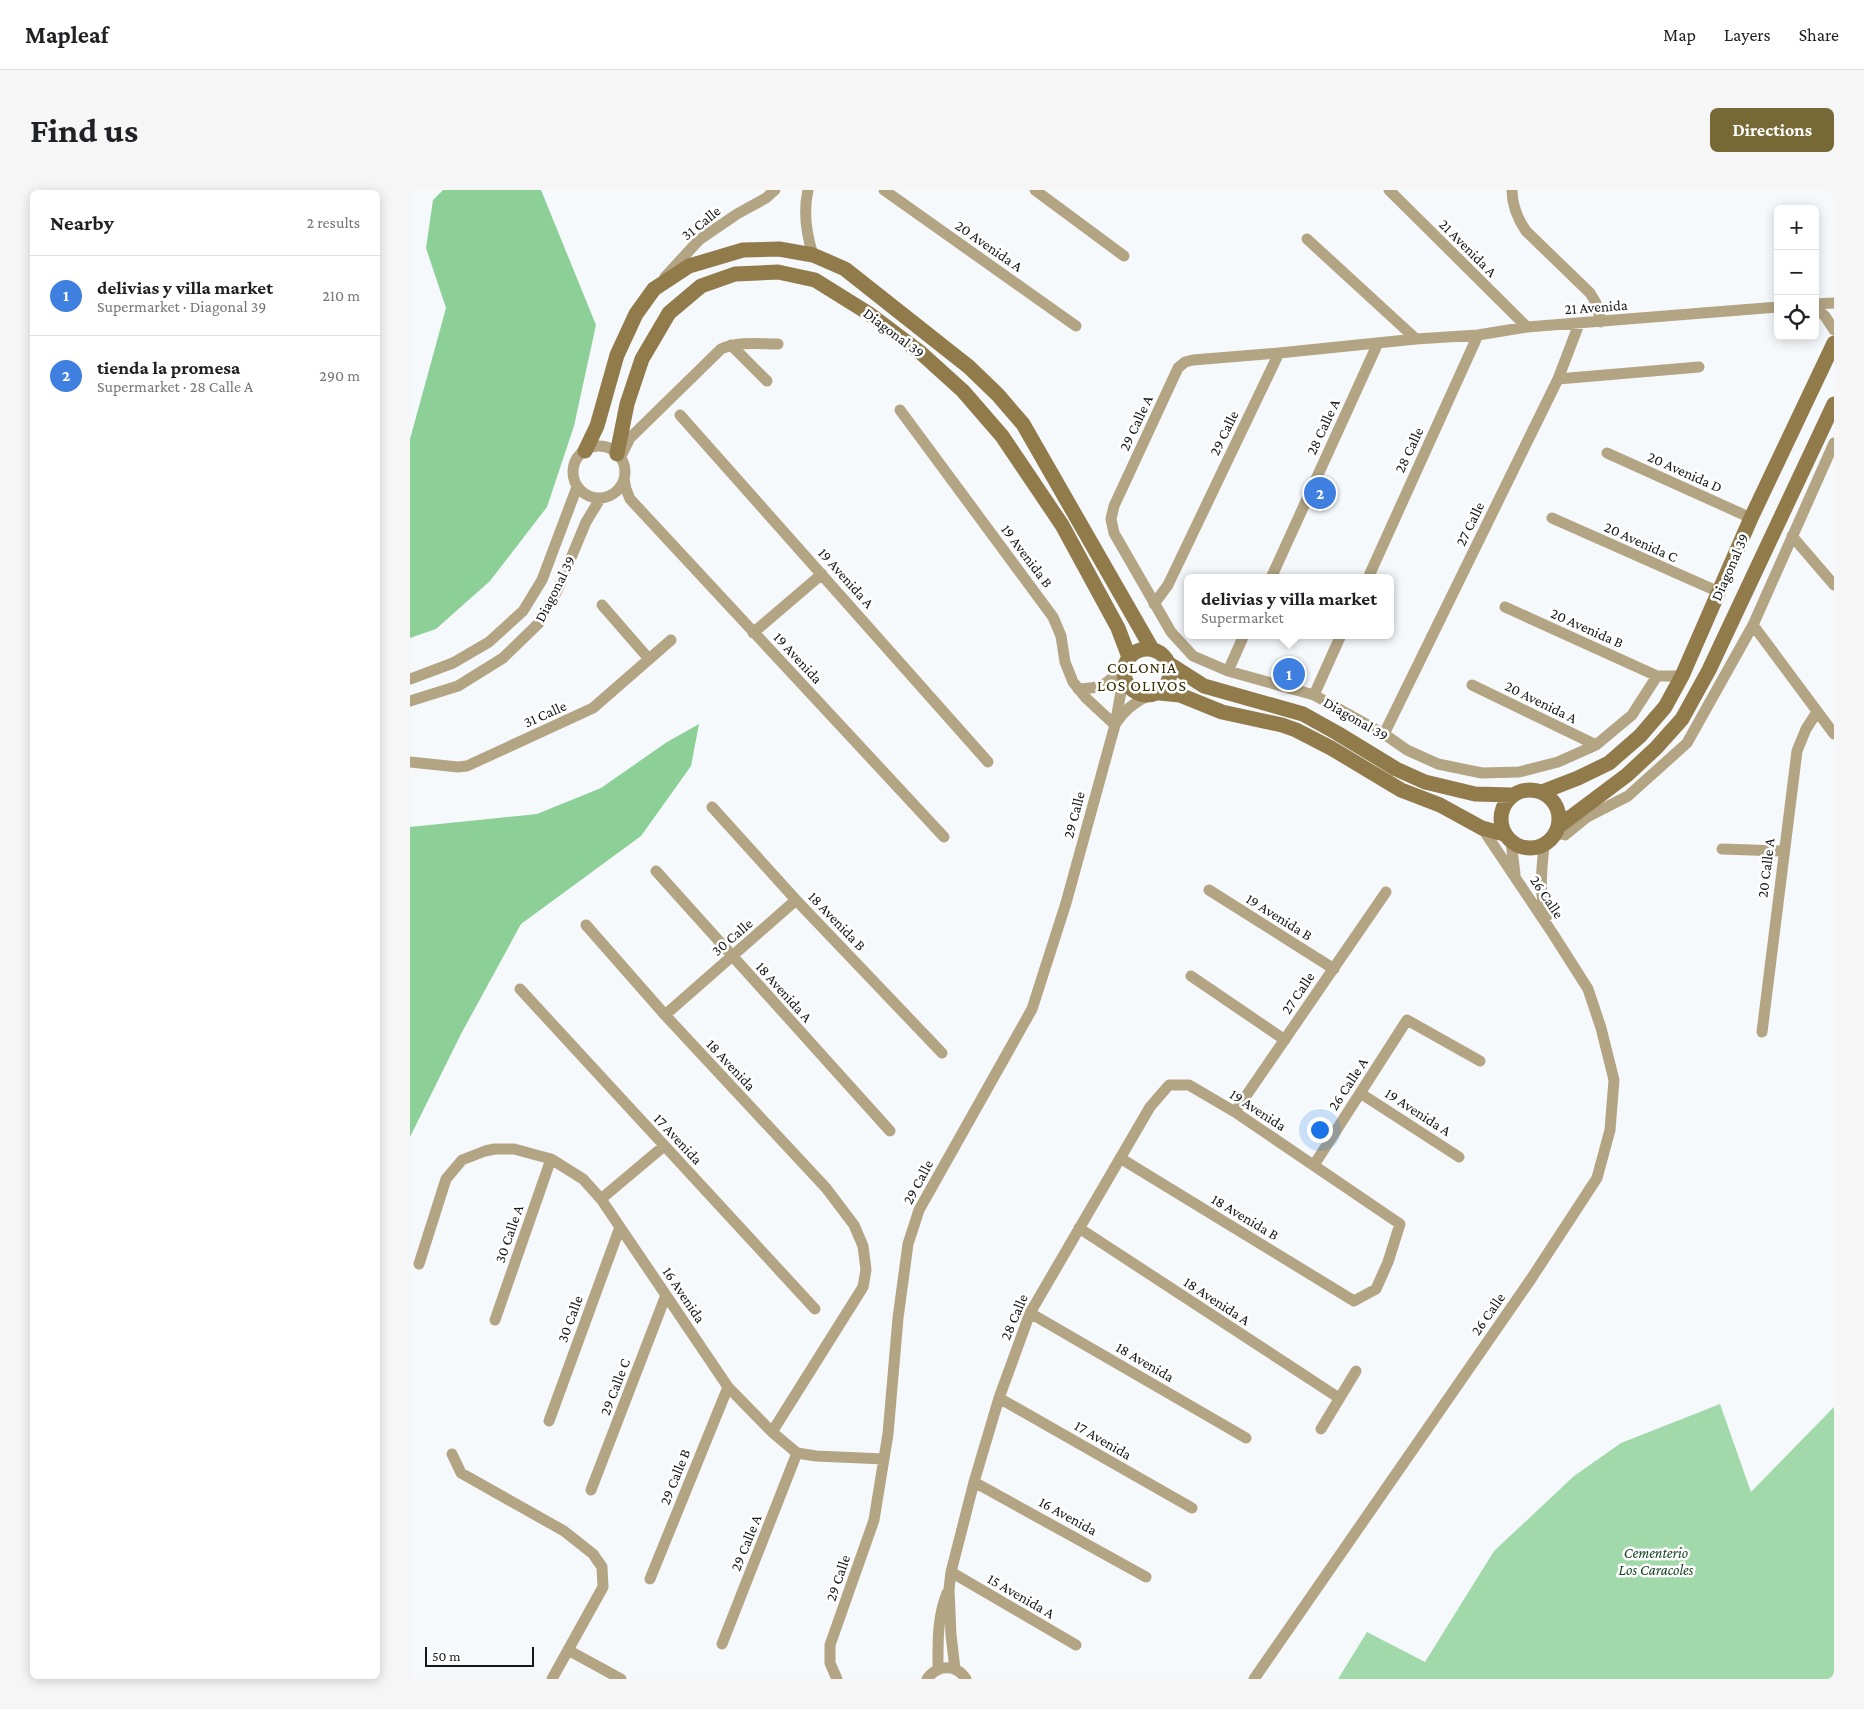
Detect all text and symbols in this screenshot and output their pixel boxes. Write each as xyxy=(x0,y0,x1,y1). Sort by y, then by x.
text: Mapleaf xyxy=(25,21,108,48)
text: Map xyxy=(1663,25,1696,45)
text: Layers xyxy=(1724,25,1771,45)
text: Share xyxy=(1799,25,1839,45)
button: Directions xyxy=(1710,108,1834,152)
text: Find us xyxy=(30,111,138,150)
street label: 31 Calle xyxy=(678,202,724,243)
map controls xyxy=(1774,205,1819,340)
button: + xyxy=(1774,205,1819,250)
text: Nearby xyxy=(50,211,114,235)
text: 2 results xyxy=(307,214,360,231)
street label: 21 Avenida A xyxy=(1436,216,1500,280)
street label: 20 Avenida A xyxy=(952,217,1026,275)
button: − xyxy=(1774,250,1819,295)
text: delivias y villa market xyxy=(97,277,273,298)
text: 1 xyxy=(63,287,69,304)
text: 210 m xyxy=(322,287,360,304)
button: locate xyxy=(1774,295,1819,340)
street label: 21 Avenida xyxy=(1564,297,1628,317)
text: Supermarket · Diagonal 39 xyxy=(97,298,266,315)
street label: Diagonal 39 xyxy=(860,305,928,362)
text: tienda la promesa xyxy=(97,357,240,378)
text: 2 xyxy=(62,367,70,384)
text: 290 m xyxy=(319,367,360,384)
text: Supermarket · 28 Calle A xyxy=(97,378,253,395)
street label: 29 Calle A xyxy=(1116,392,1156,453)
street label: 28 Calle A xyxy=(1303,396,1343,457)
street label: 29 Calle xyxy=(1206,408,1242,458)
street label: 28 Calle xyxy=(1392,424,1427,475)
street label: 20 Avenida D xyxy=(1645,448,1725,496)
pin: 2 xyxy=(1304,474,1336,512)
street label: 27 Calle xyxy=(1453,499,1488,549)
street label: 20 Avenida C xyxy=(1602,519,1680,565)
street label: 19 Avenida B xyxy=(998,521,1056,591)
street label: Diagonal 39 xyxy=(1708,531,1753,604)
street label: 19 Avenida A xyxy=(815,545,877,612)
street label: Diagonal 39 xyxy=(532,553,579,625)
popup xyxy=(1184,574,1394,639)
text: delivias y villa market xyxy=(1201,588,1377,609)
street label: 20 Avenida B xyxy=(1548,605,1626,651)
text: Supermarket xyxy=(1201,609,1284,626)
street label: 19 Avenida xyxy=(770,629,826,687)
pin: 1 xyxy=(1273,655,1305,693)
district label: COLONIA LOS OLIVOS xyxy=(1097,659,1187,694)
street label: 20 Avenida A xyxy=(1502,678,1580,727)
street label: Diagonal 39 xyxy=(1320,694,1391,745)
street label: 31 Calle xyxy=(521,697,569,730)
street label: 29 Calle xyxy=(1060,789,1088,840)
street label: 20 Calle A xyxy=(1754,837,1778,899)
street label: 26 Calle xyxy=(1527,873,1567,922)
street label: 18 Avenida B xyxy=(805,888,869,954)
street label: 19 Avenida B xyxy=(1243,890,1315,944)
street label: 30 Calle xyxy=(708,915,756,959)
street label: 18 Avenida A xyxy=(753,959,816,1026)
street label: 27 Calle xyxy=(1278,969,1318,1017)
street label: 18 Avenida xyxy=(703,1036,759,1094)
street label: 26 Calle A xyxy=(1325,1054,1371,1113)
street label: 19 Avenida A xyxy=(1382,1085,1454,1139)
street label: 19 Avenida xyxy=(1227,1086,1289,1134)
street label: 17 Avenida xyxy=(651,1110,705,1168)
your location xyxy=(1307,1117,1333,1143)
street label: 29 Calle xyxy=(900,1157,936,1207)
street label: 18 Avenida B xyxy=(1209,1191,1281,1243)
street label: 30 Calle A xyxy=(492,1203,526,1265)
street label: 16 Avenida xyxy=(660,1264,709,1326)
street label: 18 Avenida A xyxy=(1181,1274,1253,1329)
street label: 26 Calle xyxy=(1468,1290,1508,1338)
street label: 28 Calle xyxy=(997,1291,1031,1342)
street label: 30 Calle xyxy=(554,1293,586,1345)
street label: 18 Avenida xyxy=(1113,1339,1177,1385)
street label: 29 Calle C xyxy=(597,1356,633,1418)
street label: 17 Avenida xyxy=(1072,1417,1134,1463)
street label: 29 Calle B xyxy=(657,1447,693,1507)
street label: 16 Avenida xyxy=(1036,1494,1100,1538)
street label: 29 Calle A xyxy=(728,1512,765,1573)
park label: Cementerio Los Caracoles xyxy=(1619,1545,1694,1578)
street label: 29 Calle xyxy=(823,1552,853,1603)
street label: 15 Avenida A xyxy=(985,1570,1058,1622)
scale bar xyxy=(425,1644,534,1667)
text: 50 m xyxy=(432,1648,460,1664)

